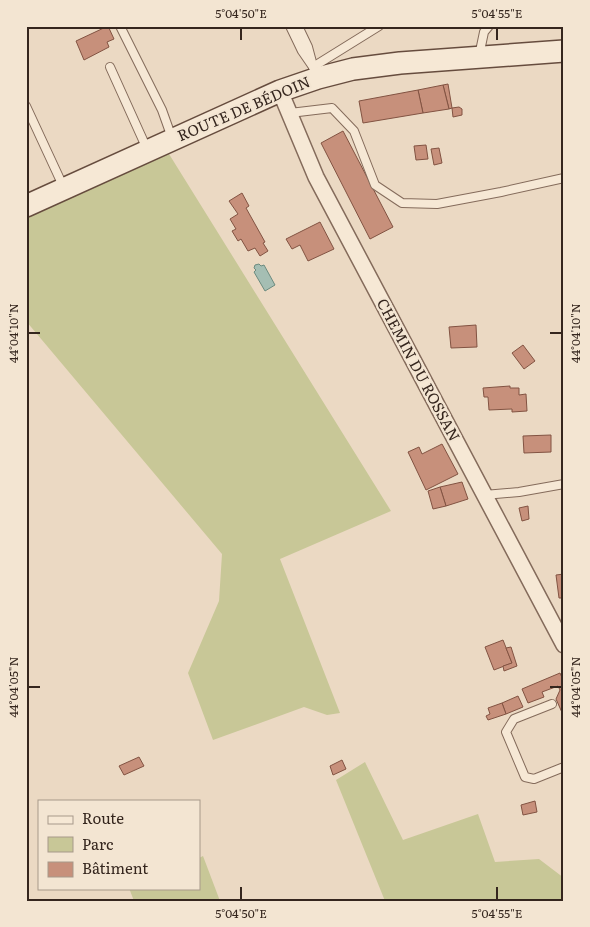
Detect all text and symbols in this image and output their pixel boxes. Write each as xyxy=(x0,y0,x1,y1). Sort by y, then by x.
text: 5°04'50"E xyxy=(215,4,267,22)
text: 5°04'55"E xyxy=(472,4,523,22)
street label: ROUTE DE BÉDOIN xyxy=(173,69,314,146)
street label: CHEMIN DU ROSSAN xyxy=(372,294,467,445)
text: 44°04'10"N xyxy=(4,303,22,363)
text: 44°04'10"N xyxy=(566,303,584,363)
text: 44°04'05"N xyxy=(4,657,22,718)
text: 44°04'05"N xyxy=(566,657,584,718)
legend xyxy=(38,800,200,890)
text: Route xyxy=(82,806,124,829)
text: Parc xyxy=(82,832,114,855)
text: Bâtiment xyxy=(82,856,148,879)
text: 5°04'50"E xyxy=(215,904,267,922)
text: 5°04'55"E xyxy=(472,904,523,922)

